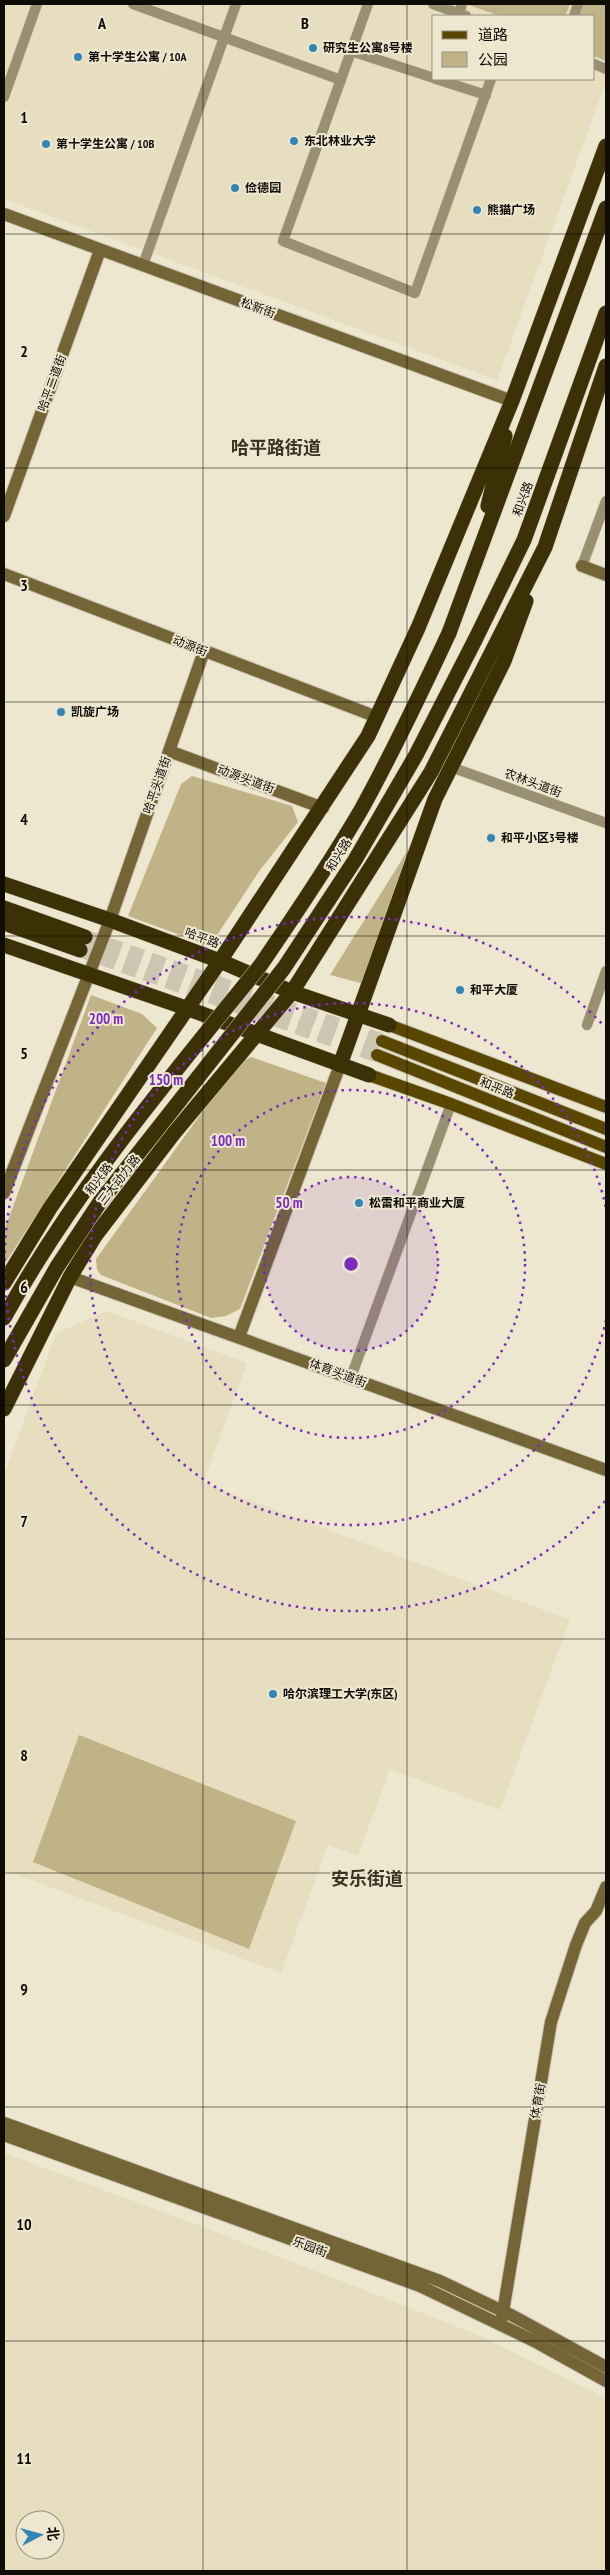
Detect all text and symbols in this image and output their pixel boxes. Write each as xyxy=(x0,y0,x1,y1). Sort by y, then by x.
text: A xyxy=(97,13,107,33)
text: B xyxy=(301,13,309,33)
legend xyxy=(432,15,595,80)
text: 道路 xyxy=(478,25,508,44)
place label: 研究生公寓8号楼 xyxy=(323,40,413,55)
marker: 研究生公寓8号楼 xyxy=(307,42,319,54)
place label: 第十学生公寓 / 10A xyxy=(88,49,188,64)
text: 公园 xyxy=(478,50,508,69)
marker: 第十学生公寓 / 10A xyxy=(72,51,84,63)
text: 1 xyxy=(20,107,28,127)
place label: 东北林业大学 xyxy=(304,133,376,148)
marker: 东北林业大学 xyxy=(288,135,300,147)
place label: 第十学生公寓 / 10B xyxy=(56,136,155,151)
marker: 第十学生公寓 / 10B xyxy=(40,138,52,150)
place label: 俭德园 xyxy=(245,180,281,195)
marker: 俭德园 xyxy=(229,182,241,194)
place label: 熊猫广场 xyxy=(487,202,535,217)
marker: 熊猫广场 xyxy=(471,204,483,216)
street label: 松新街 xyxy=(239,294,278,321)
text: 2 xyxy=(20,341,28,361)
street label: 哈平二道街 xyxy=(34,352,69,414)
district label: 哈平路街道 xyxy=(231,436,321,459)
street label: 和兴路 xyxy=(509,479,536,518)
text: 3 xyxy=(20,575,28,595)
street label: 动源街 xyxy=(171,632,210,659)
place label: 凯旋广场 xyxy=(71,704,119,719)
marker: 凯旋广场 xyxy=(55,706,67,718)
street label: 哈平头道街 xyxy=(140,754,173,816)
street label: 动源头道街 xyxy=(215,761,277,796)
street label: 农林头道街 xyxy=(502,765,564,800)
text: 4 xyxy=(20,809,28,829)
place label: 和平小区3号楼 xyxy=(501,830,579,845)
marker: 和平小区3号楼 xyxy=(485,832,497,844)
street label: 和兴路 xyxy=(323,835,354,874)
street label: 哈平路 xyxy=(183,924,222,951)
place label: 和平大厦 xyxy=(470,982,518,997)
marker: 和平大厦 xyxy=(454,984,466,996)
text: 200 m xyxy=(89,1009,123,1028)
text: 5 xyxy=(20,1043,28,1063)
text: 150 m xyxy=(149,1070,183,1089)
street label: 和平路 xyxy=(478,1074,517,1101)
text: 100 m xyxy=(211,1131,245,1150)
street label: 三大动力路 xyxy=(94,1151,143,1208)
street label: 和兴路 xyxy=(82,1160,115,1198)
text: 50 m xyxy=(275,1193,303,1212)
place label: 松雷和平商业大厦 xyxy=(369,1195,465,1210)
marker: 松雷和平商业大厦 xyxy=(353,1197,365,1209)
centre of rings xyxy=(342,1255,360,1273)
text: 6 xyxy=(20,1277,28,1297)
street label: 体育头道街 xyxy=(307,1355,369,1390)
text: 7 xyxy=(20,1511,28,1531)
place label: 哈尔滨理工大学(东区) xyxy=(283,1686,398,1701)
marker: 哈尔滨理工大学(东区) xyxy=(267,1688,279,1700)
text: 8 xyxy=(20,1745,28,1765)
district label: 安乐街道 xyxy=(331,1867,403,1890)
text: 9 xyxy=(20,1979,28,1999)
street label: 体育街 xyxy=(527,2082,548,2120)
text: 10 xyxy=(16,2214,32,2234)
street label: 乐园街 xyxy=(291,2233,330,2260)
text: 11 xyxy=(16,2448,32,2468)
north arrow xyxy=(15,2510,65,2560)
text: 北 xyxy=(43,2526,63,2542)

